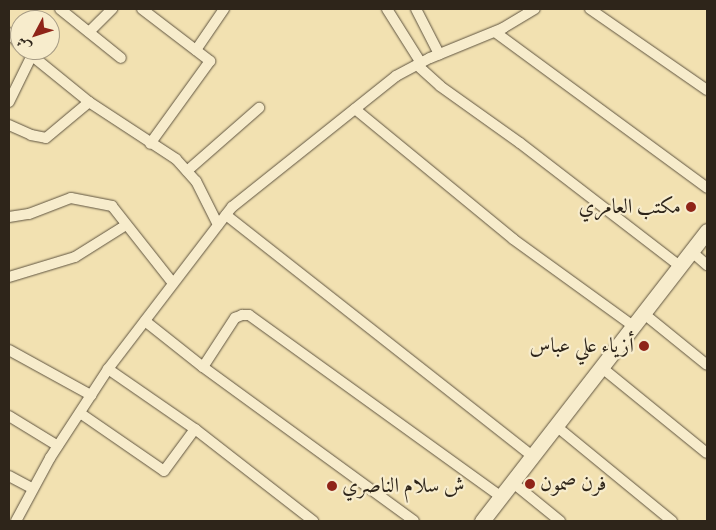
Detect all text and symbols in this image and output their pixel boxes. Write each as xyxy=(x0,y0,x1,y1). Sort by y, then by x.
north arrow xyxy=(10,10,60,60)
text: ش xyxy=(13,34,35,55)
place label: مكتب العامري xyxy=(578,194,681,220)
marker: مكتب العامري xyxy=(685,201,697,213)
place label: أزياء علي عباس xyxy=(530,333,634,359)
marker: أزياء علي عباس xyxy=(638,340,650,352)
place label: فرن صمون xyxy=(540,471,606,497)
place label: ش سلام الناصري xyxy=(342,473,465,499)
marker: فرن صمون xyxy=(524,478,536,490)
marker: ش سلام الناصري xyxy=(326,480,338,492)

